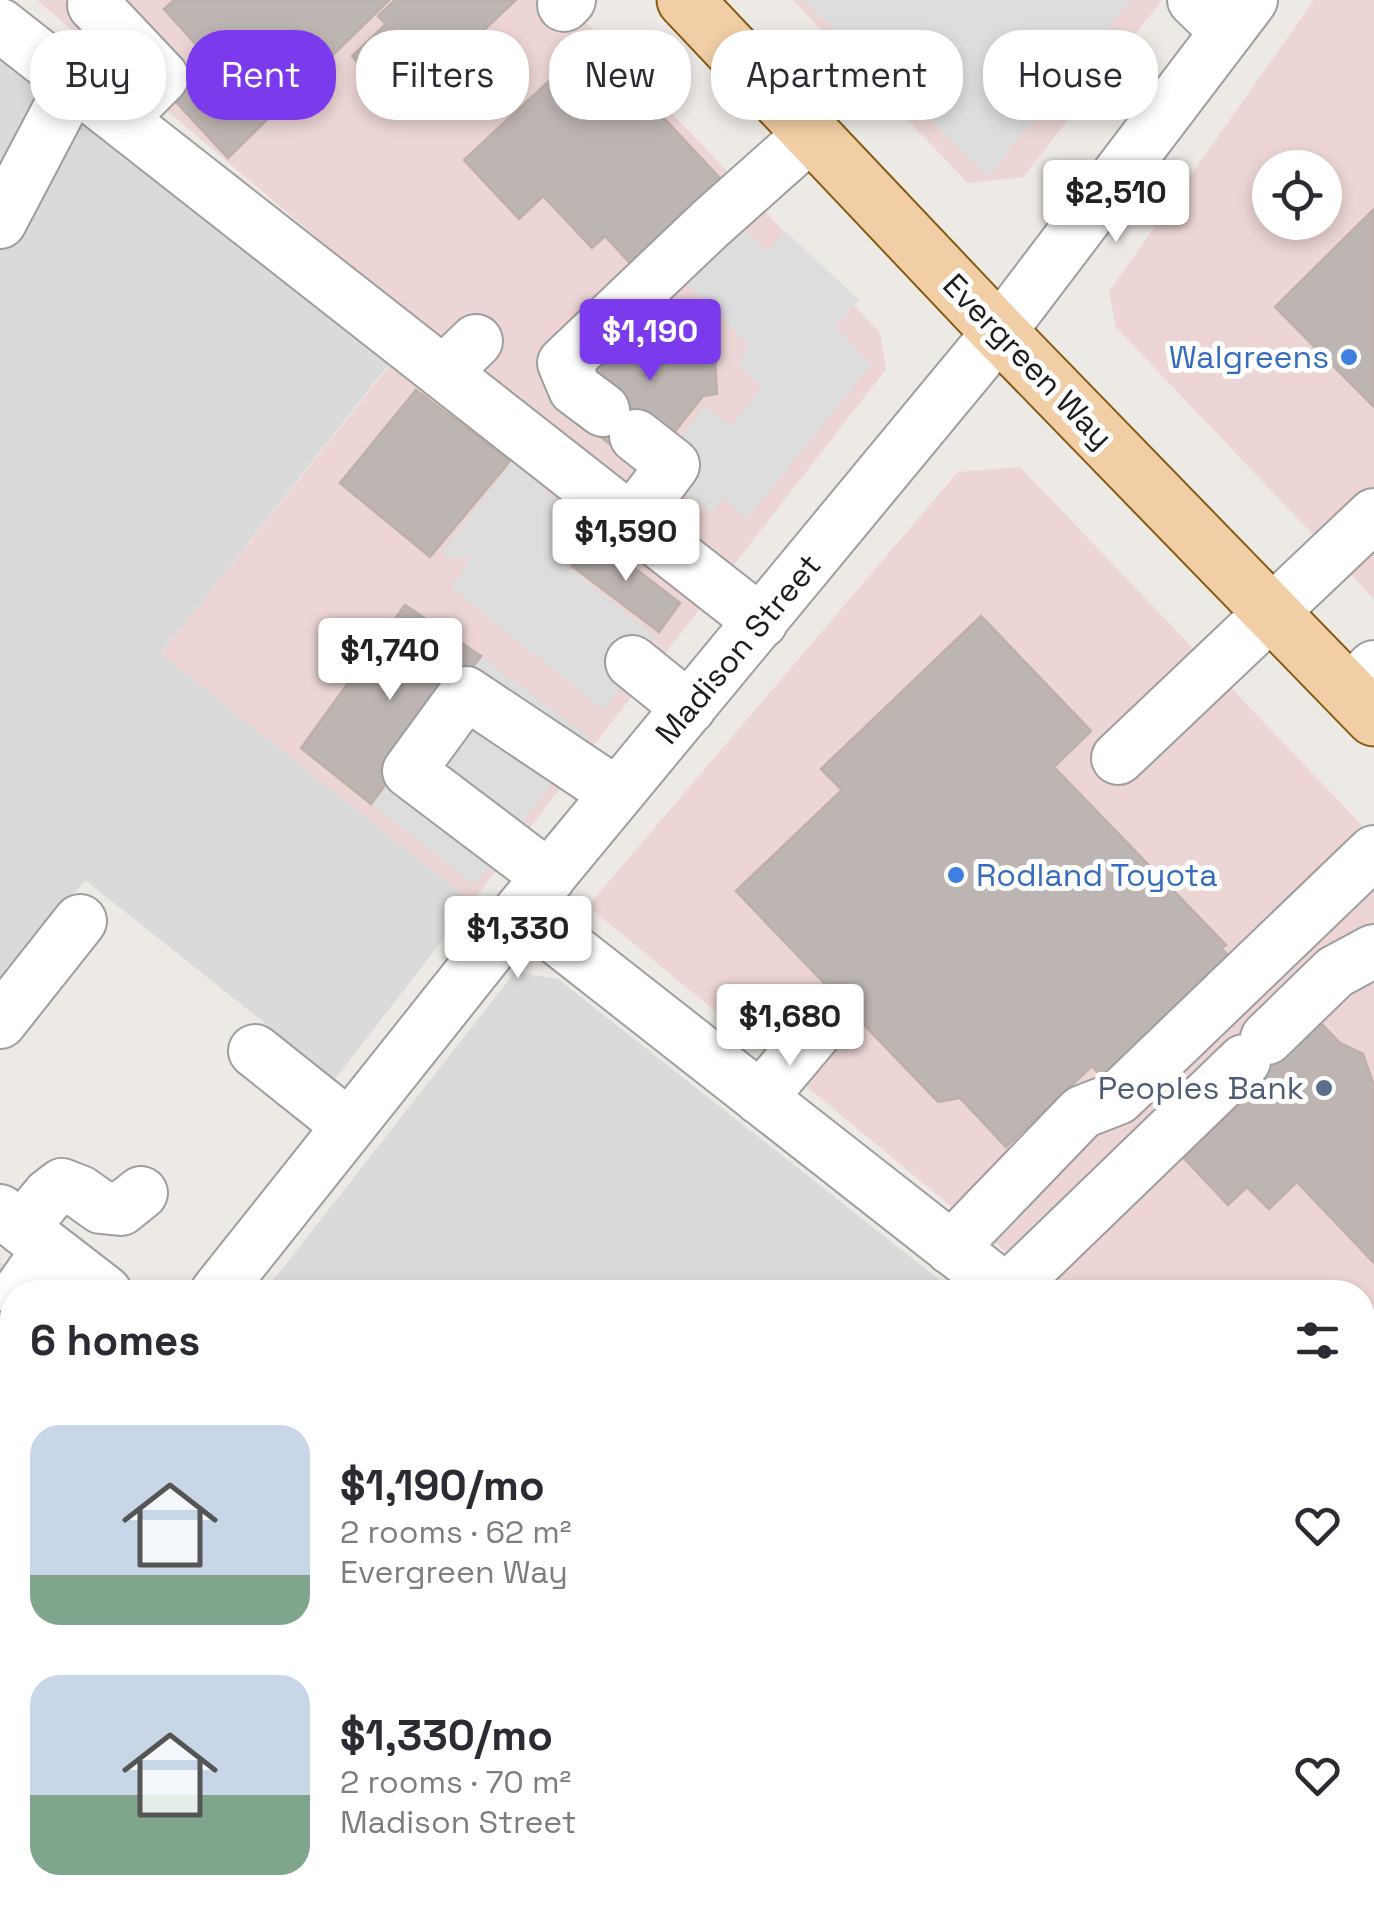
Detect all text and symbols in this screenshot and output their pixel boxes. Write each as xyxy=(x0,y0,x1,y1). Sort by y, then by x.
chip: Buy xyxy=(30,30,166,120)
chip: Rent xyxy=(186,30,336,120)
chip: Filters xyxy=(356,30,529,120)
chip: New xyxy=(549,30,691,120)
chip: Apartment xyxy=(711,30,963,120)
chip: House xyxy=(983,30,1158,120)
map controls xyxy=(1252,150,1342,240)
button: locate xyxy=(1252,150,1342,240)
pin: $2,510 xyxy=(1035,160,1197,245)
text: $2,510 xyxy=(1065,172,1167,212)
street label: Evergreen Way xyxy=(934,265,1122,457)
pin: $1,190 xyxy=(569,299,731,384)
text: $1,190 xyxy=(602,311,698,351)
place label: Walgreens xyxy=(1169,337,1329,377)
marker: Walgreens xyxy=(1338,346,1360,368)
pin: $1,590 xyxy=(545,499,707,584)
text: $1,590 xyxy=(575,511,677,551)
street label: Madison Street xyxy=(647,546,829,752)
pin: $1,740 xyxy=(309,618,471,703)
text: $1,740 xyxy=(340,630,440,670)
place label: Rodland Toyota xyxy=(976,855,1218,895)
marker: Rodland Toyota xyxy=(945,864,967,886)
pin: $1,330 xyxy=(437,896,599,981)
text: $1,330 xyxy=(467,908,569,948)
pin: $1,680 xyxy=(709,984,871,1069)
text: $1,680 xyxy=(739,996,841,1036)
place label: Peoples Bank xyxy=(1098,1068,1304,1108)
marker: Peoples Bank xyxy=(1313,1077,1335,1099)
icon: filters xyxy=(1290,1313,1345,1368)
text: 6 homes xyxy=(30,1314,200,1367)
text: $1,190/mo xyxy=(340,1459,545,1512)
icon: home xyxy=(110,1465,230,1585)
icon: heart xyxy=(1290,1498,1345,1553)
text: 2 rooms · 62 m² xyxy=(340,1512,572,1552)
text: Evergreen Way xyxy=(340,1552,568,1592)
text: $1,330/mo xyxy=(340,1709,553,1762)
icon: home xyxy=(110,1715,230,1835)
icon: heart xyxy=(1290,1748,1345,1803)
text: 2 rooms · 70 m² xyxy=(340,1762,571,1802)
text: Madison Street xyxy=(340,1802,576,1842)

